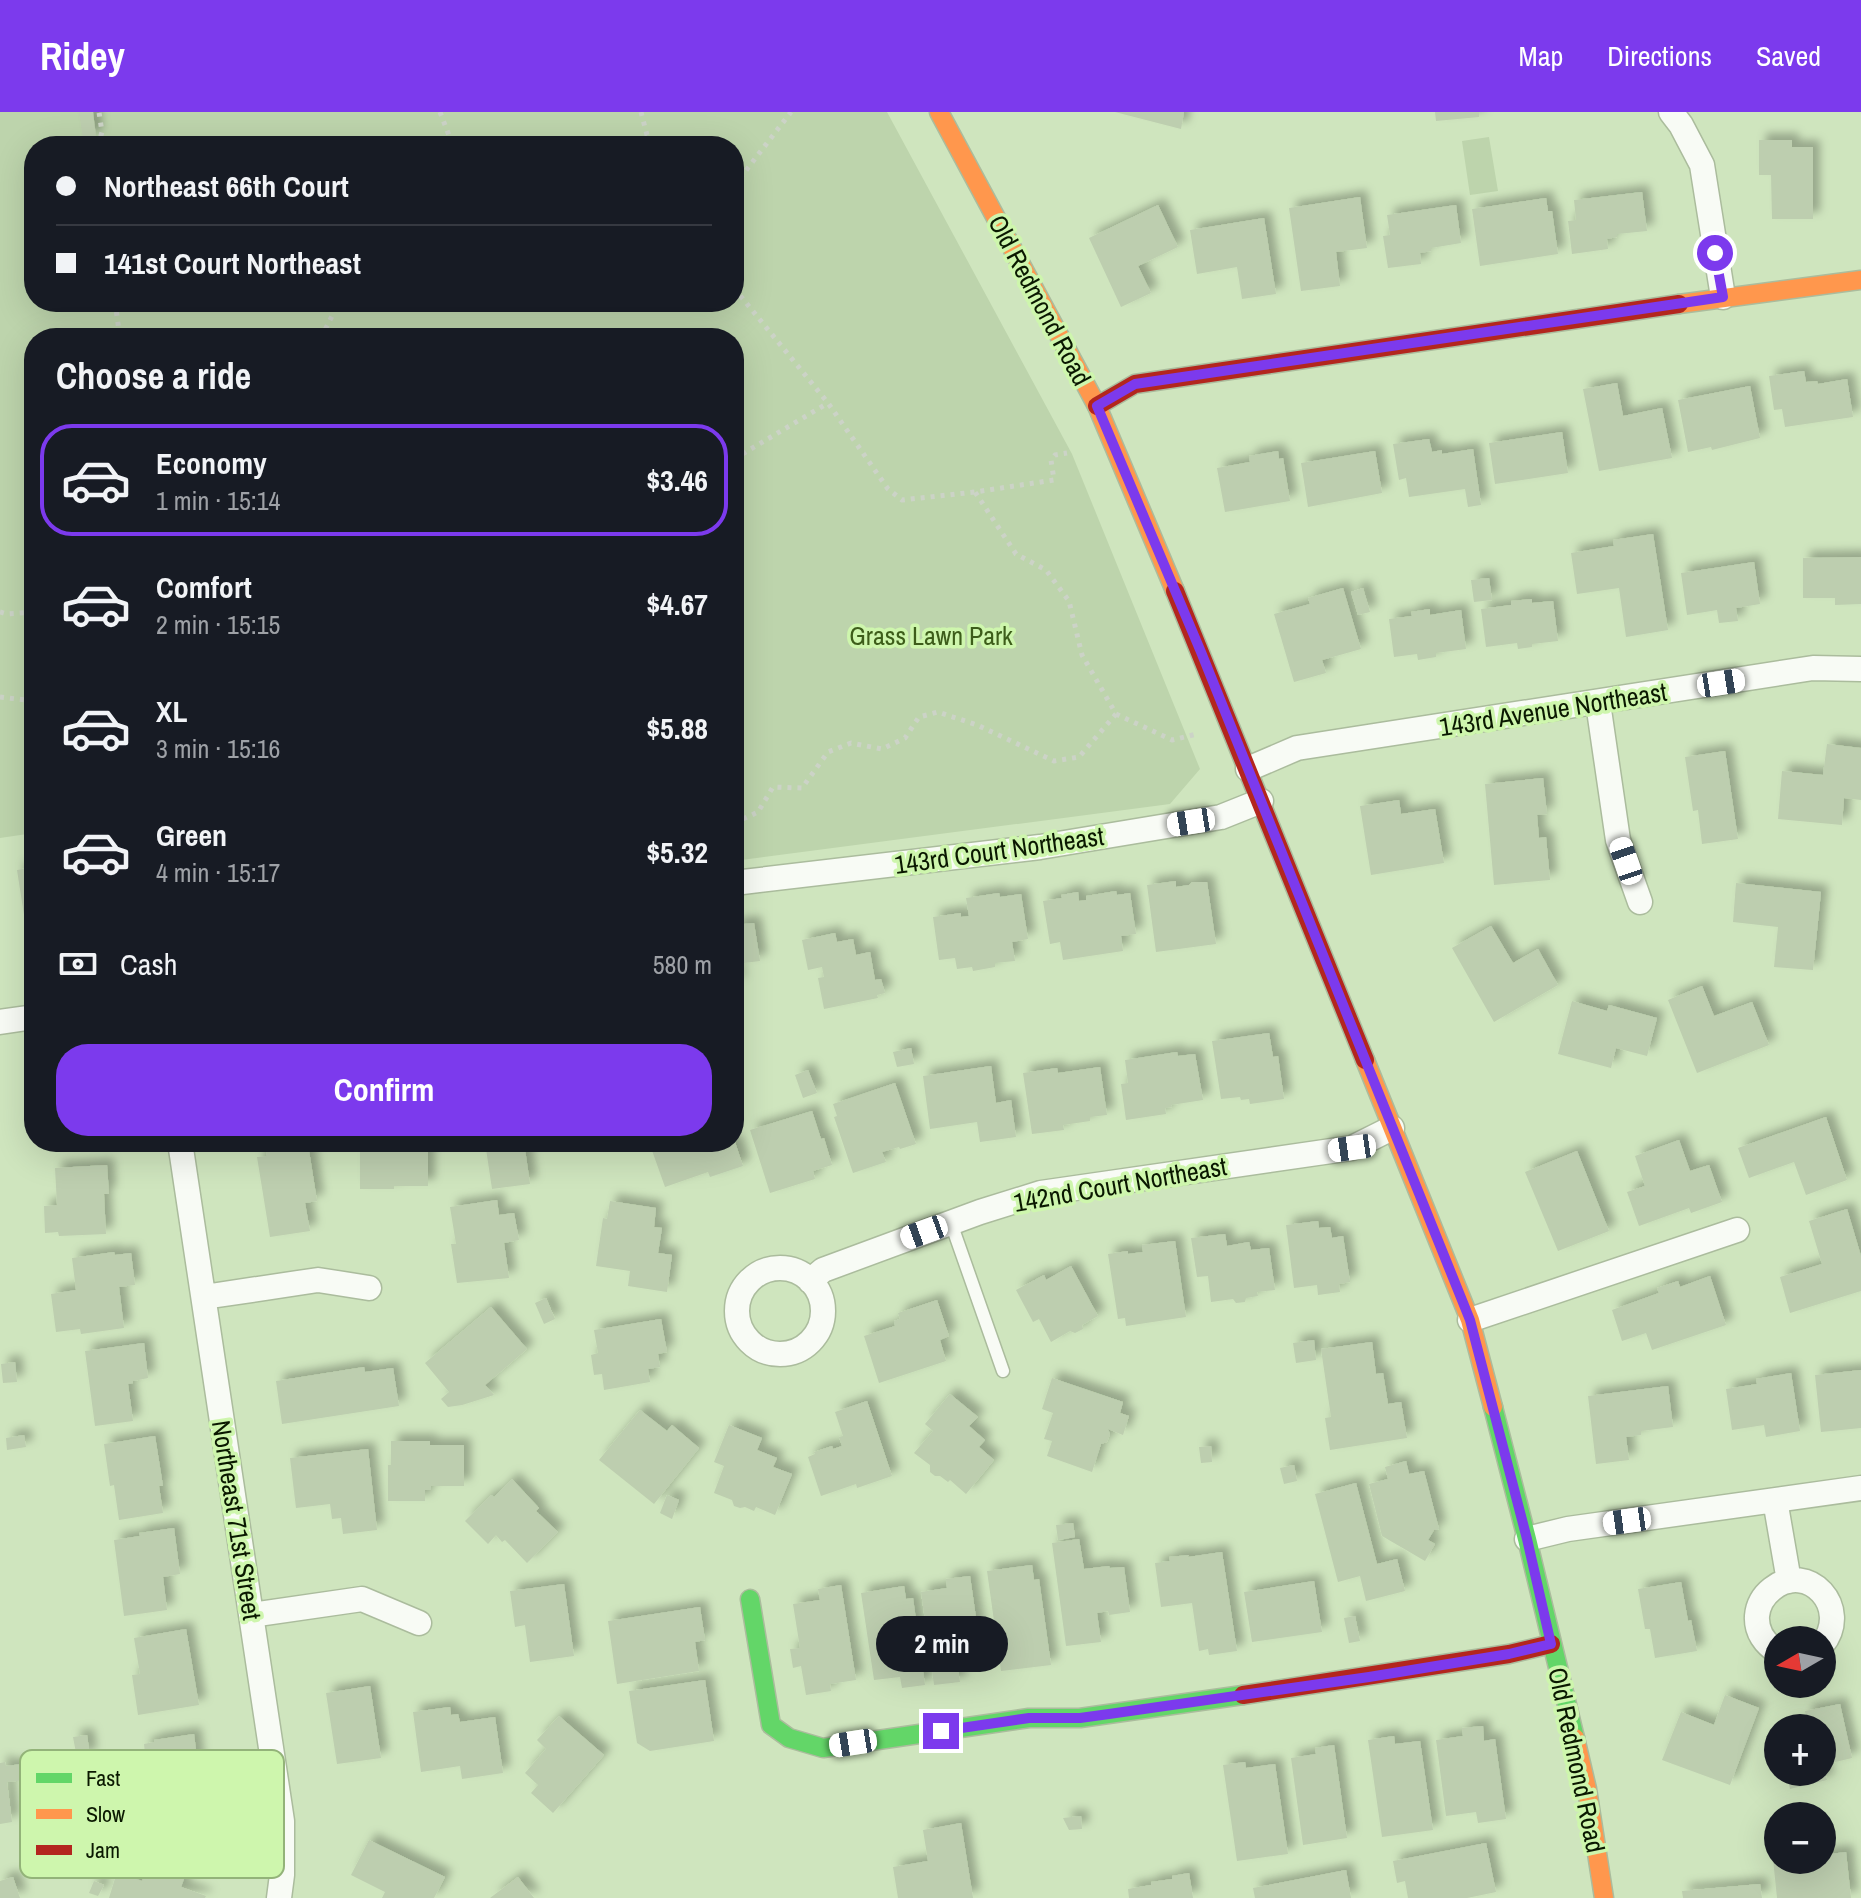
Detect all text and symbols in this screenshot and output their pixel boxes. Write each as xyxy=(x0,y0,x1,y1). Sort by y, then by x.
text: Ridey xyxy=(40,31,125,82)
text: Map xyxy=(1519,37,1563,75)
text: Directions xyxy=(1607,37,1712,75)
text: Saved xyxy=(1756,37,1821,75)
text: Northeast 66th Court xyxy=(104,166,349,206)
street label: Old Redmond Road xyxy=(980,209,1100,391)
route start xyxy=(1697,235,1733,271)
text: 141st Court Northeast xyxy=(104,243,361,283)
text: Choose a ride xyxy=(56,352,251,400)
text: Economy xyxy=(156,443,267,483)
icon: car xyxy=(60,444,132,516)
text: $3.46 xyxy=(646,460,708,500)
text: 1 min · 15:14 xyxy=(156,483,280,518)
text: Comfort xyxy=(156,567,252,607)
icon: car xyxy=(60,568,132,640)
text: $4.67 xyxy=(646,584,708,624)
text: 2 min · 15:15 xyxy=(156,607,280,642)
park label: Grass Lawn Park xyxy=(849,618,1013,653)
car xyxy=(1695,667,1747,699)
street label: 143rd Avenue Northeast xyxy=(1437,674,1669,744)
text: XL xyxy=(156,691,187,731)
icon: car xyxy=(60,692,132,764)
text: $5.88 xyxy=(646,708,708,748)
text: 3 min · 15:16 xyxy=(156,731,280,766)
car xyxy=(1165,806,1217,838)
text: Green xyxy=(156,815,227,855)
icon: car xyxy=(60,816,132,888)
street label: 143rd Court Northeast xyxy=(892,818,1106,882)
text: $5.32 xyxy=(646,832,708,872)
car xyxy=(1607,834,1645,888)
text: 4 min · 15:17 xyxy=(156,855,280,890)
icon: cash xyxy=(56,942,100,986)
text: Cash xyxy=(120,944,177,984)
text: 580 m xyxy=(653,947,712,982)
button: Confirm xyxy=(56,1044,712,1136)
car xyxy=(1327,1133,1377,1163)
street label: 142nd Court Northeast xyxy=(1011,1148,1229,1220)
car xyxy=(897,1213,951,1251)
street label: Northeast 71st Street xyxy=(204,1418,270,1622)
car xyxy=(1602,1506,1652,1536)
callout: 2 min xyxy=(875,1615,1007,1671)
text: 2 min xyxy=(914,1626,970,1661)
north arrow xyxy=(1764,1626,1836,1698)
map controls xyxy=(1764,1626,1836,1874)
street label: Old Redmond Road xyxy=(1540,1664,1614,1856)
route end xyxy=(923,1713,959,1749)
button: + xyxy=(1764,1714,1836,1786)
car xyxy=(827,1727,879,1759)
legend xyxy=(20,1750,284,1878)
text: Fast xyxy=(86,1763,120,1793)
text: Slow xyxy=(86,1799,125,1829)
button: − xyxy=(1764,1802,1836,1874)
text: Jam xyxy=(86,1835,120,1865)

